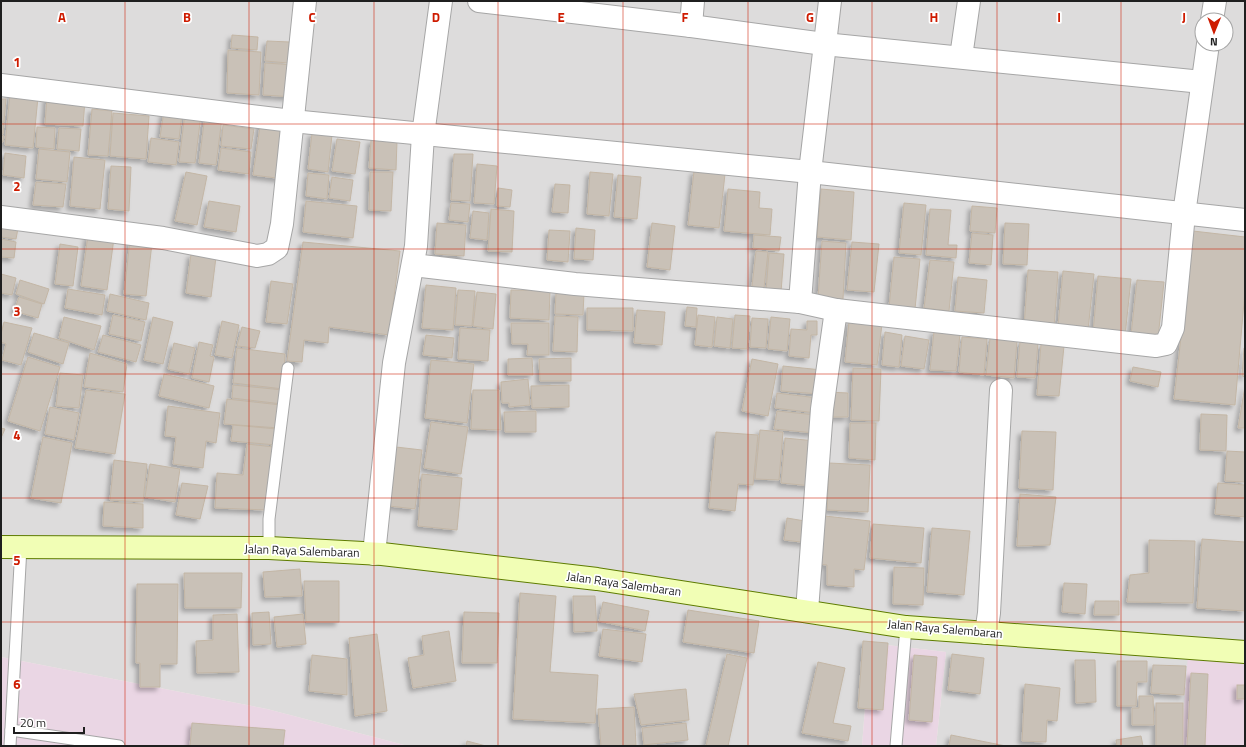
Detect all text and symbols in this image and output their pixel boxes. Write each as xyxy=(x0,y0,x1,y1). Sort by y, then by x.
text: A xyxy=(58,7,66,27)
text: B xyxy=(183,7,191,27)
text: C xyxy=(308,7,316,27)
text: D xyxy=(432,7,440,27)
text: E xyxy=(557,7,565,27)
text: F xyxy=(682,7,689,27)
text: G xyxy=(806,7,814,27)
text: H xyxy=(930,7,938,27)
text: I xyxy=(1057,7,1061,27)
text: J xyxy=(1182,7,1186,27)
north arrow xyxy=(1194,12,1234,52)
text: N xyxy=(1210,34,1218,50)
text: 1 xyxy=(13,52,21,72)
text: 2 xyxy=(13,176,21,196)
text: 3 xyxy=(13,301,21,321)
text: 4 xyxy=(13,425,21,445)
street label: Jalan Raya Salembaran xyxy=(244,539,360,562)
text: 5 xyxy=(13,550,21,570)
street label: Jalan Raya Salembaran xyxy=(566,566,683,601)
street label: Jalan Raya Salembaran xyxy=(887,614,1003,643)
text: 6 xyxy=(13,674,21,694)
scale bar xyxy=(14,709,84,735)
text: 20 m xyxy=(20,713,46,732)

